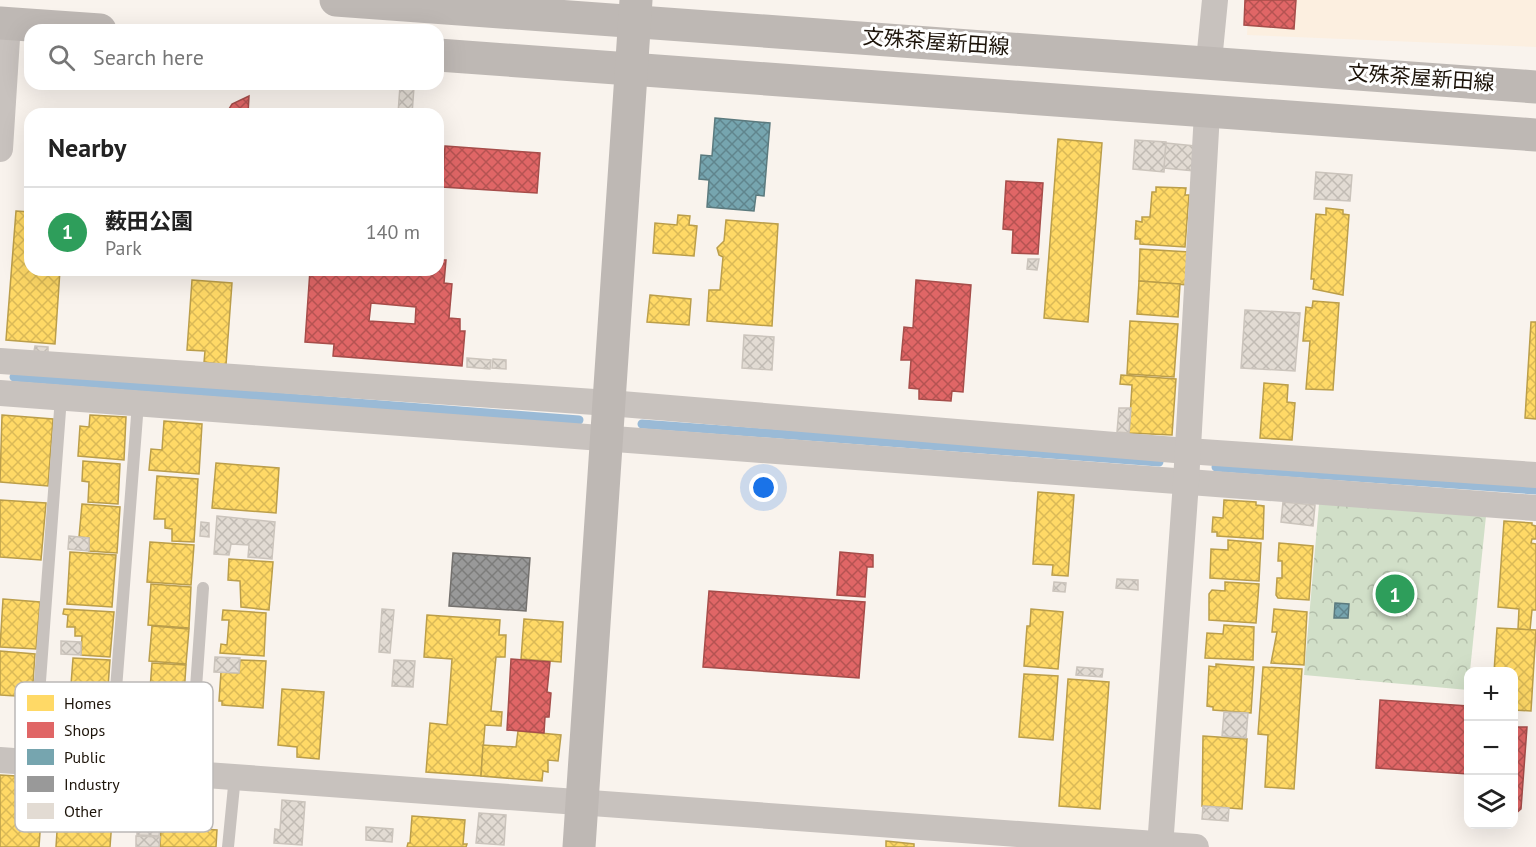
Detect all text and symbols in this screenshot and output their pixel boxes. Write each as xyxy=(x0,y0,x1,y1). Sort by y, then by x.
street label: 文殊茶屋新田線 xyxy=(862,23,1010,60)
search box xyxy=(24,24,444,90)
icon: search xyxy=(45,41,78,74)
text: Search here xyxy=(93,43,204,71)
street label: 文殊茶屋新田線 xyxy=(1347,59,1495,96)
text: Nearby xyxy=(48,131,126,164)
text: 薮田公園 xyxy=(105,207,193,235)
text: 1 xyxy=(62,219,73,245)
text: 140 m xyxy=(366,219,420,245)
text: Park xyxy=(105,235,142,261)
your location xyxy=(749,473,778,502)
pin: 1 xyxy=(1376,572,1414,616)
map controls xyxy=(1464,667,1518,829)
button: + xyxy=(1464,667,1518,721)
legend xyxy=(15,682,213,832)
text: Homes xyxy=(64,693,111,713)
text: Shops xyxy=(64,720,105,740)
button: − xyxy=(1464,721,1518,775)
text: Public xyxy=(64,747,106,767)
text: Industry xyxy=(64,774,120,794)
button: layers xyxy=(1464,775,1518,829)
text: Other xyxy=(64,801,103,821)

